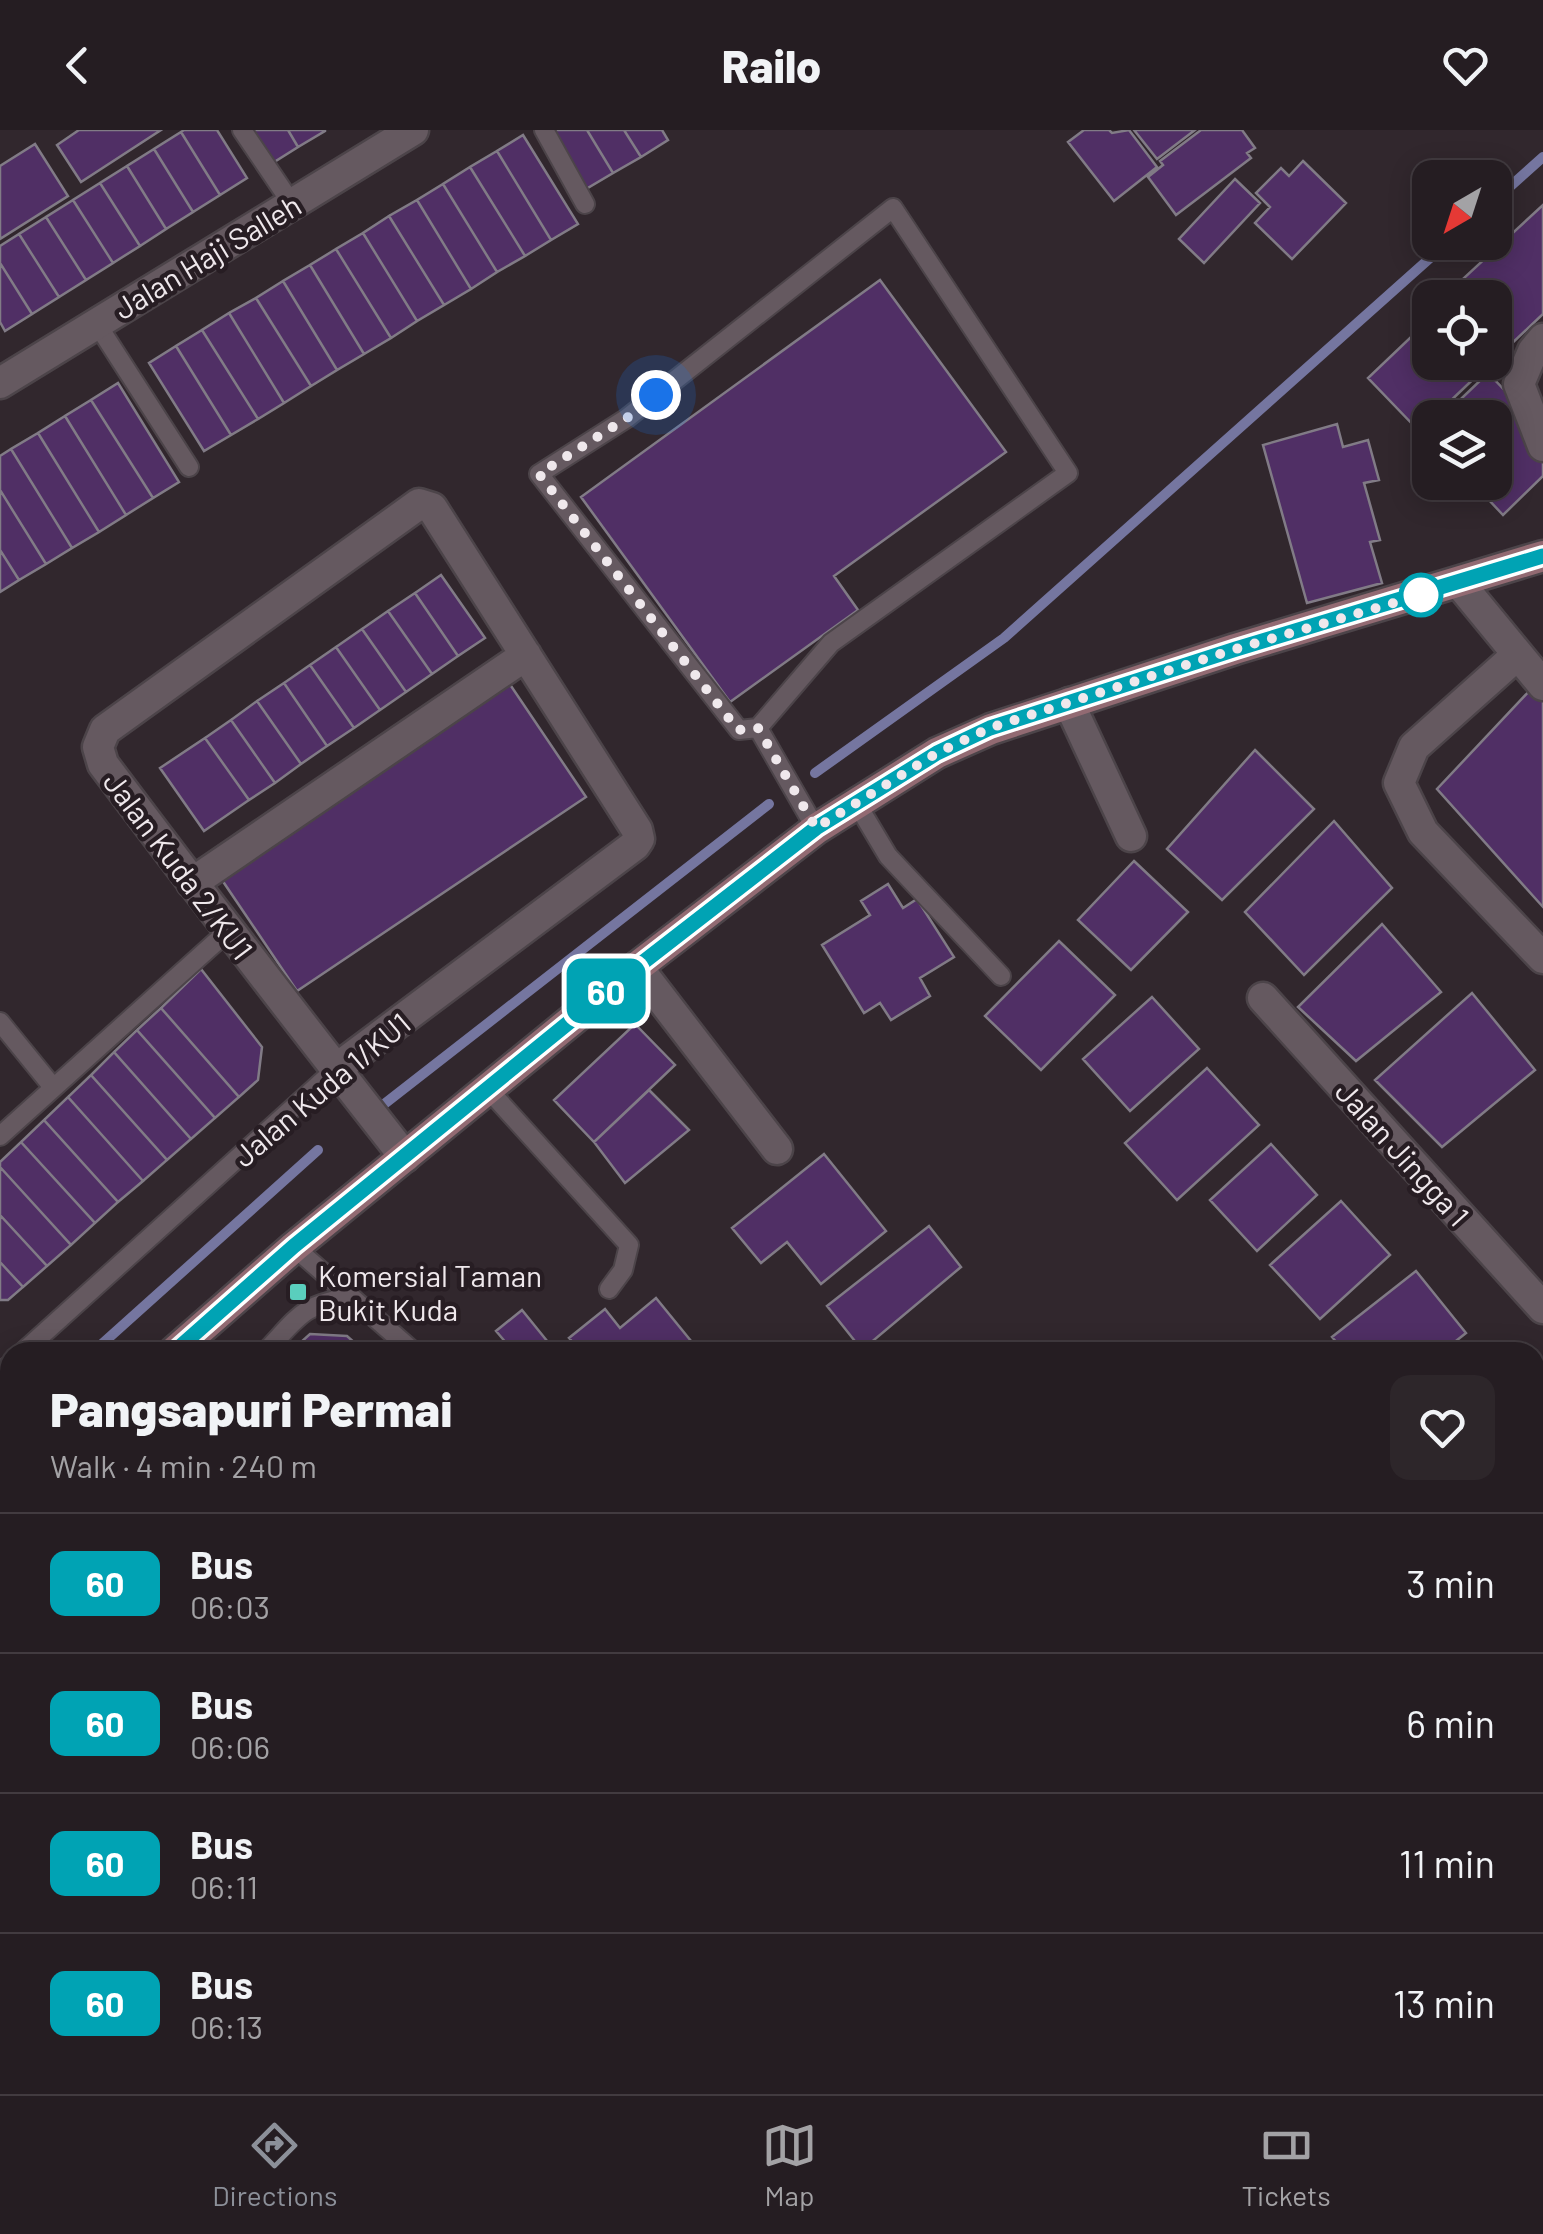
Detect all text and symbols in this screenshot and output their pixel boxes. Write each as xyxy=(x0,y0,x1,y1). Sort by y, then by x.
icon: back xyxy=(50,38,105,93)
text: Railo xyxy=(722,38,821,92)
icon: heart xyxy=(1438,38,1493,93)
north arrow xyxy=(1412,160,1512,260)
map controls xyxy=(1412,160,1512,500)
street label: Jalan Haji Salleh xyxy=(107,186,307,326)
button: locate xyxy=(1412,280,1512,380)
your location xyxy=(631,370,681,420)
button: layers xyxy=(1412,400,1512,500)
unlabelled marker xyxy=(1400,574,1442,616)
street label: Jalan Kuda 2/KU1 xyxy=(97,764,261,966)
line badge: 60 xyxy=(561,958,651,1024)
text: 60 xyxy=(587,970,625,1012)
street label: Jalan Kuda 1/KU1 xyxy=(225,1005,417,1173)
street label: Jalan Jingga 1 xyxy=(1329,1073,1477,1233)
place label: Komersial Taman Bukit Kuda xyxy=(318,1257,542,1327)
marker: Komersial Taman Bukit Kuda xyxy=(287,1281,309,1303)
button: heart xyxy=(1390,1375,1495,1480)
text: Pangsapuri Permai xyxy=(50,1379,452,1437)
text: Walk · 4 min · 240 m xyxy=(50,1446,317,1484)
text: Bus xyxy=(190,1541,253,1587)
text: 3 min xyxy=(1406,1560,1495,1606)
text: 60 xyxy=(86,1562,124,1604)
text: 06:03 xyxy=(190,1587,270,1625)
text: Bus xyxy=(190,1681,253,1727)
text: 6 min xyxy=(1406,1700,1495,1746)
text: 60 xyxy=(86,1702,124,1744)
text: 06:06 xyxy=(190,1727,270,1765)
text: Bus xyxy=(190,1821,253,1867)
text: 11 min xyxy=(1399,1840,1495,1886)
text: 60 xyxy=(86,1842,124,1884)
text: 06:11 xyxy=(190,1867,258,1905)
text: Bus xyxy=(190,1961,253,2007)
text: 13 min xyxy=(1393,1980,1495,2026)
text: 60 xyxy=(86,1982,124,2024)
text: 06:13 xyxy=(190,2007,263,2045)
tab: Directions xyxy=(212,2118,337,2212)
tab: Map xyxy=(762,2118,817,2212)
tab: Tickets xyxy=(1242,2118,1331,2212)

